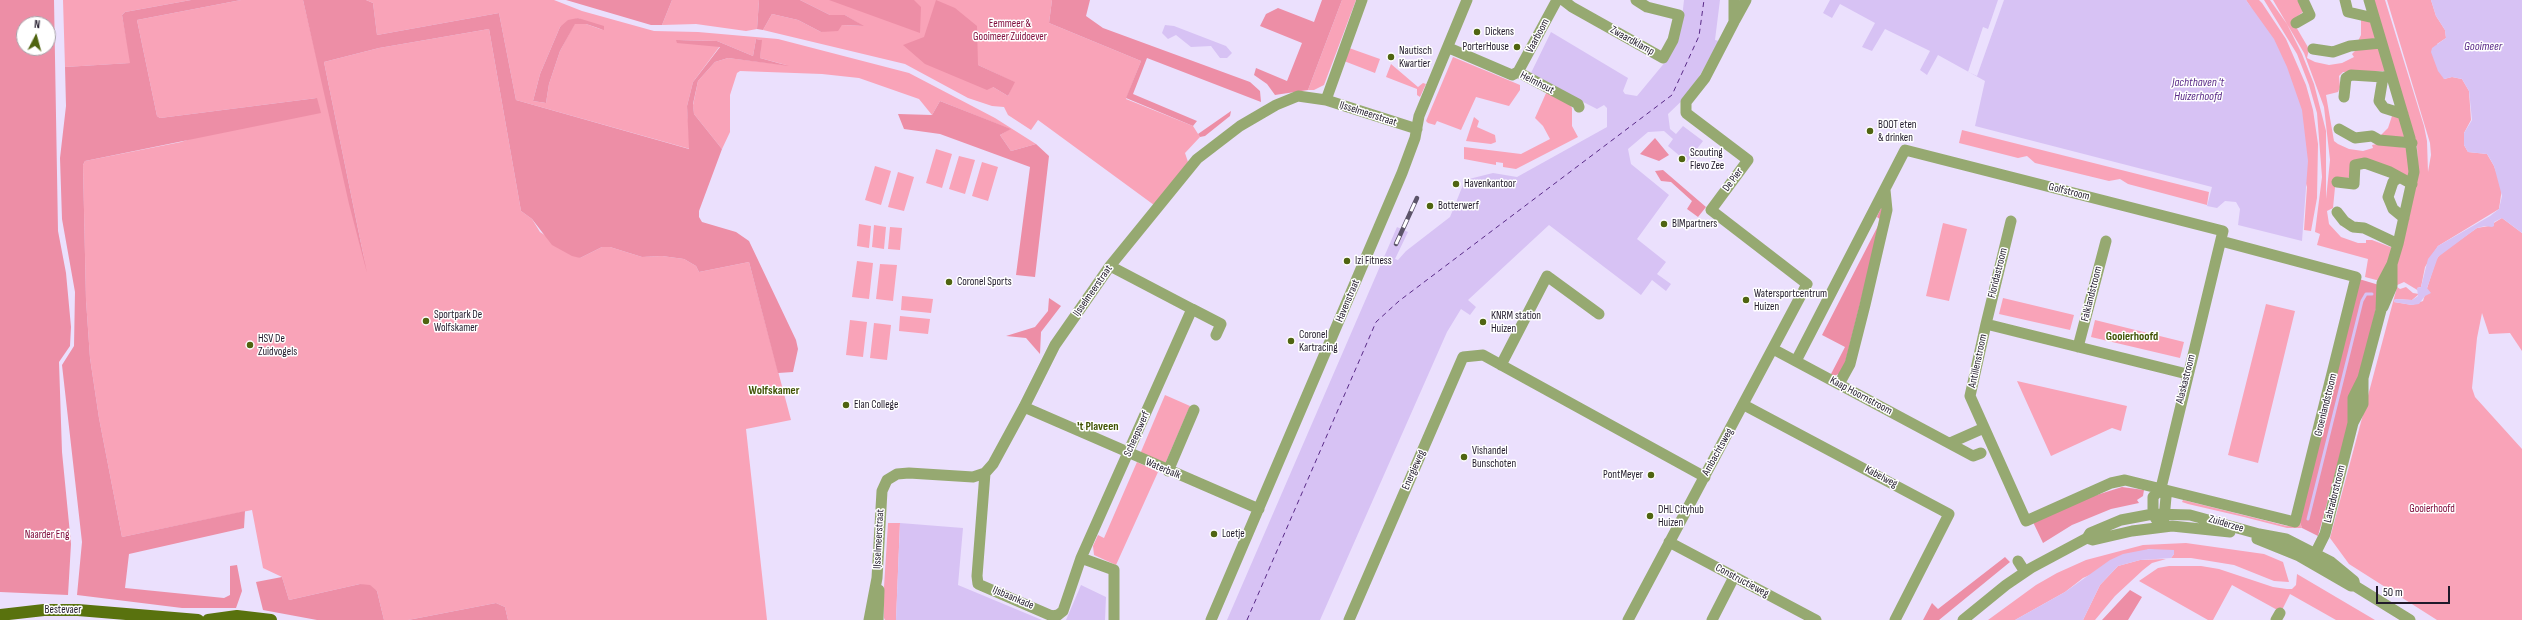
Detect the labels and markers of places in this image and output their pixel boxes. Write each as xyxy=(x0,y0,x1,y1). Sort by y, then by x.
place label: Dickens xyxy=(1485,25,1514,39)
marker: Dickens xyxy=(1472,27,1482,37)
place label: PorterHouse xyxy=(1463,40,1509,54)
marker: PorterHouse xyxy=(1512,42,1522,52)
place label: Nautisch Kwartier xyxy=(1399,44,1432,70)
marker: Nautisch Kwartier xyxy=(1386,52,1396,62)
place label: BOOT eten & drinken xyxy=(1878,118,1917,144)
marker: BOOT eten & drinken xyxy=(1865,126,1875,136)
place label: Scouting Flevo Zee xyxy=(1690,146,1724,172)
marker: Scouting Flevo Zee xyxy=(1677,154,1687,164)
place label: Havenkantoor xyxy=(1464,177,1516,191)
marker: Havenkantoor xyxy=(1451,179,1461,189)
place label: Botterwerf xyxy=(1438,199,1479,213)
marker: Botterwerf xyxy=(1425,201,1435,211)
place label: BIMpartners xyxy=(1672,217,1717,231)
marker: BIMpartners xyxy=(1659,219,1669,229)
place label: Izi Fitness xyxy=(1355,254,1392,268)
marker: Izi Fitness xyxy=(1342,256,1352,266)
place label: Coronel Sports xyxy=(957,275,1012,289)
marker: Coronel Sports xyxy=(944,277,954,287)
place label: Watersportcentrum Huizen xyxy=(1754,287,1827,313)
marker: Watersportcentrum Huizen xyxy=(1741,295,1751,305)
place label: Sportpark De Wolfskamer xyxy=(434,308,482,334)
place label: KNRM station Huizen xyxy=(1491,309,1541,335)
marker: Sportpark De Wolfskamer xyxy=(421,316,431,326)
marker: KNRM station Huizen xyxy=(1478,317,1488,327)
place label: Coronel Kartracing xyxy=(1299,328,1338,354)
place label: HSV De Zuidvogels xyxy=(258,332,297,358)
marker: Coronel Kartracing xyxy=(1286,336,1296,346)
marker: HSV De Zuidvogels xyxy=(245,340,255,350)
place label: Elan College xyxy=(854,398,898,412)
marker: Elan College xyxy=(841,400,851,410)
place label: Vishandel Bunschoten xyxy=(1472,444,1516,470)
marker: Vishandel Bunschoten xyxy=(1459,452,1469,462)
place label: PontMeyer xyxy=(1603,468,1643,482)
marker: PontMeyer xyxy=(1646,470,1656,480)
place label: DHL Cityhub Huizen xyxy=(1658,503,1704,529)
marker: DHL Cityhub Huizen xyxy=(1645,511,1655,521)
place label: Loetje xyxy=(1222,527,1245,541)
marker: Loetje xyxy=(1209,529,1219,539)

